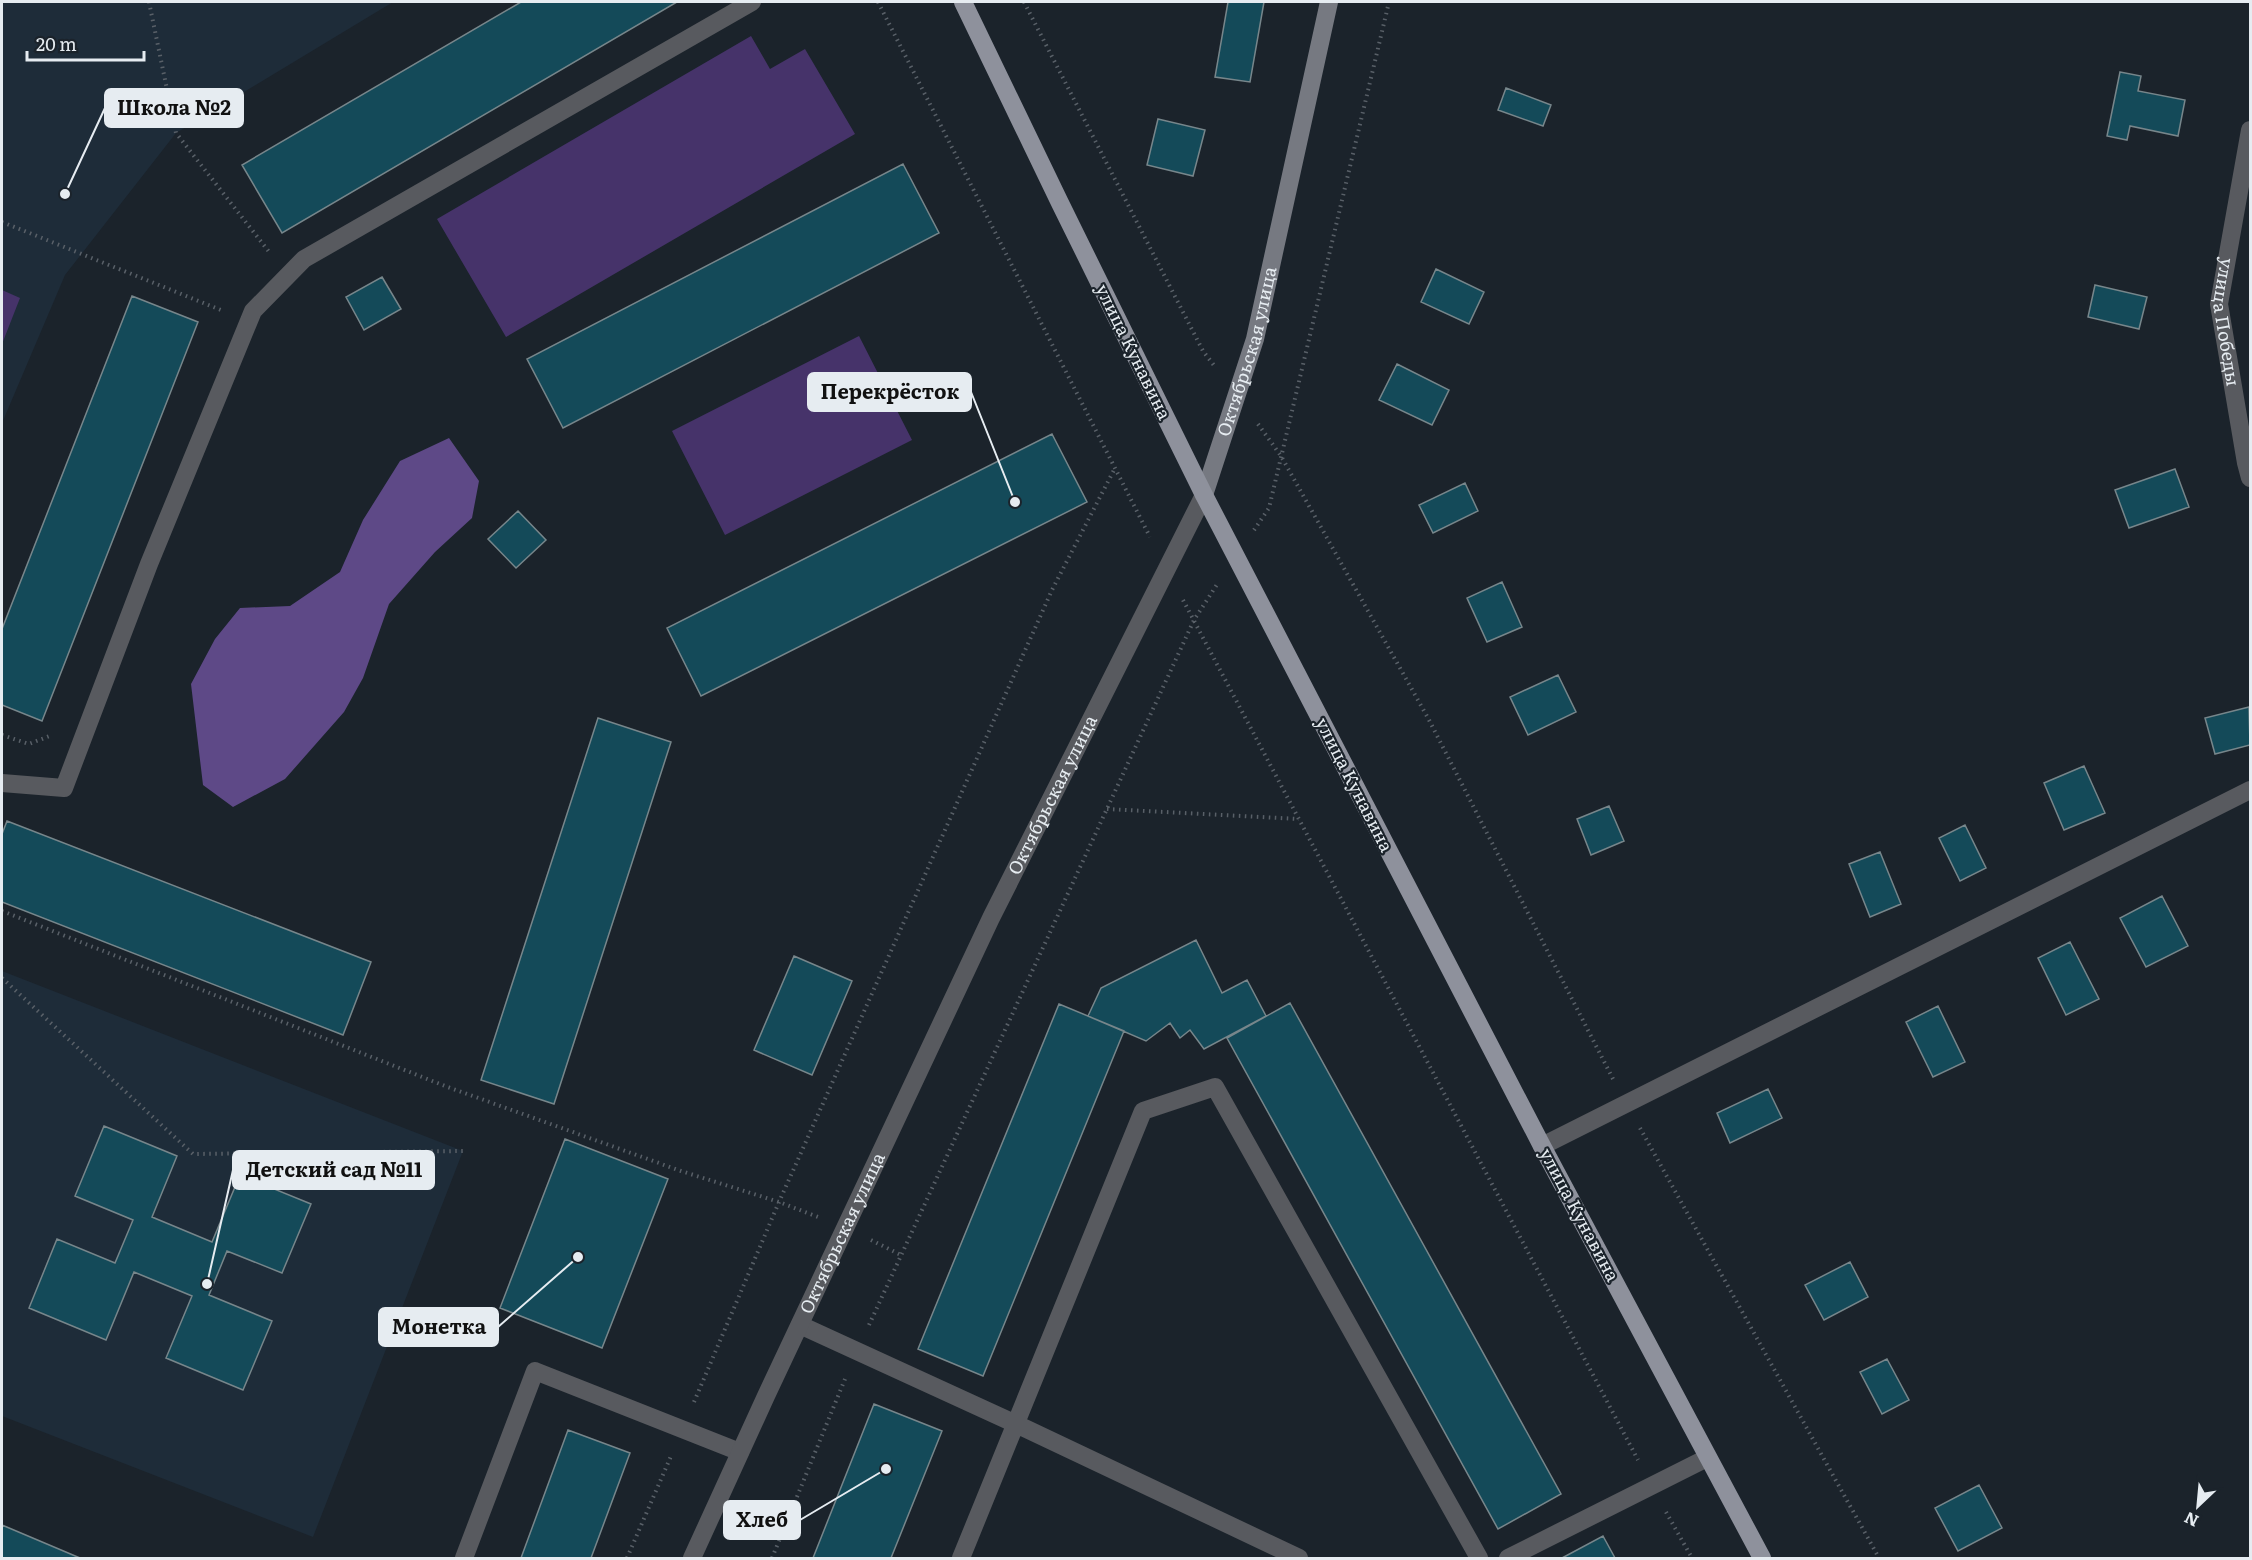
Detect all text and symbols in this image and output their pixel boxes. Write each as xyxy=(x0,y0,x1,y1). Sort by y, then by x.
scale bar xyxy=(27,24,144,62)
text: 20 m xyxy=(36,30,77,57)
callout: Школа №2 xyxy=(105,89,243,127)
text: Школа №2 xyxy=(117,91,231,121)
street label: улица Победы xyxy=(2207,256,2248,388)
street label: Октябрьская улица xyxy=(1209,264,1283,440)
street label: улица Кунавина xyxy=(1090,279,1179,424)
callout: Перекрёсток xyxy=(808,373,971,411)
text: Перекрёсток xyxy=(821,375,960,405)
street label: Октябрьская улица xyxy=(1000,710,1103,879)
street label: улица Кунавина xyxy=(1310,712,1401,857)
street label: улица Кунавина xyxy=(1534,1143,1627,1286)
street label: Октябрьская улица xyxy=(792,1147,891,1318)
callout: Детский сад №11 xyxy=(233,1151,434,1189)
text: Детский сад №11 xyxy=(246,1153,422,1183)
callout: Монетка xyxy=(379,1308,498,1346)
text: Монетка xyxy=(392,1310,487,1340)
north arrow xyxy=(2168,1476,2228,1536)
callout: Хлеб xyxy=(724,1501,800,1539)
text: Хлеб xyxy=(736,1503,788,1533)
text: N xyxy=(2180,1507,2202,1534)

